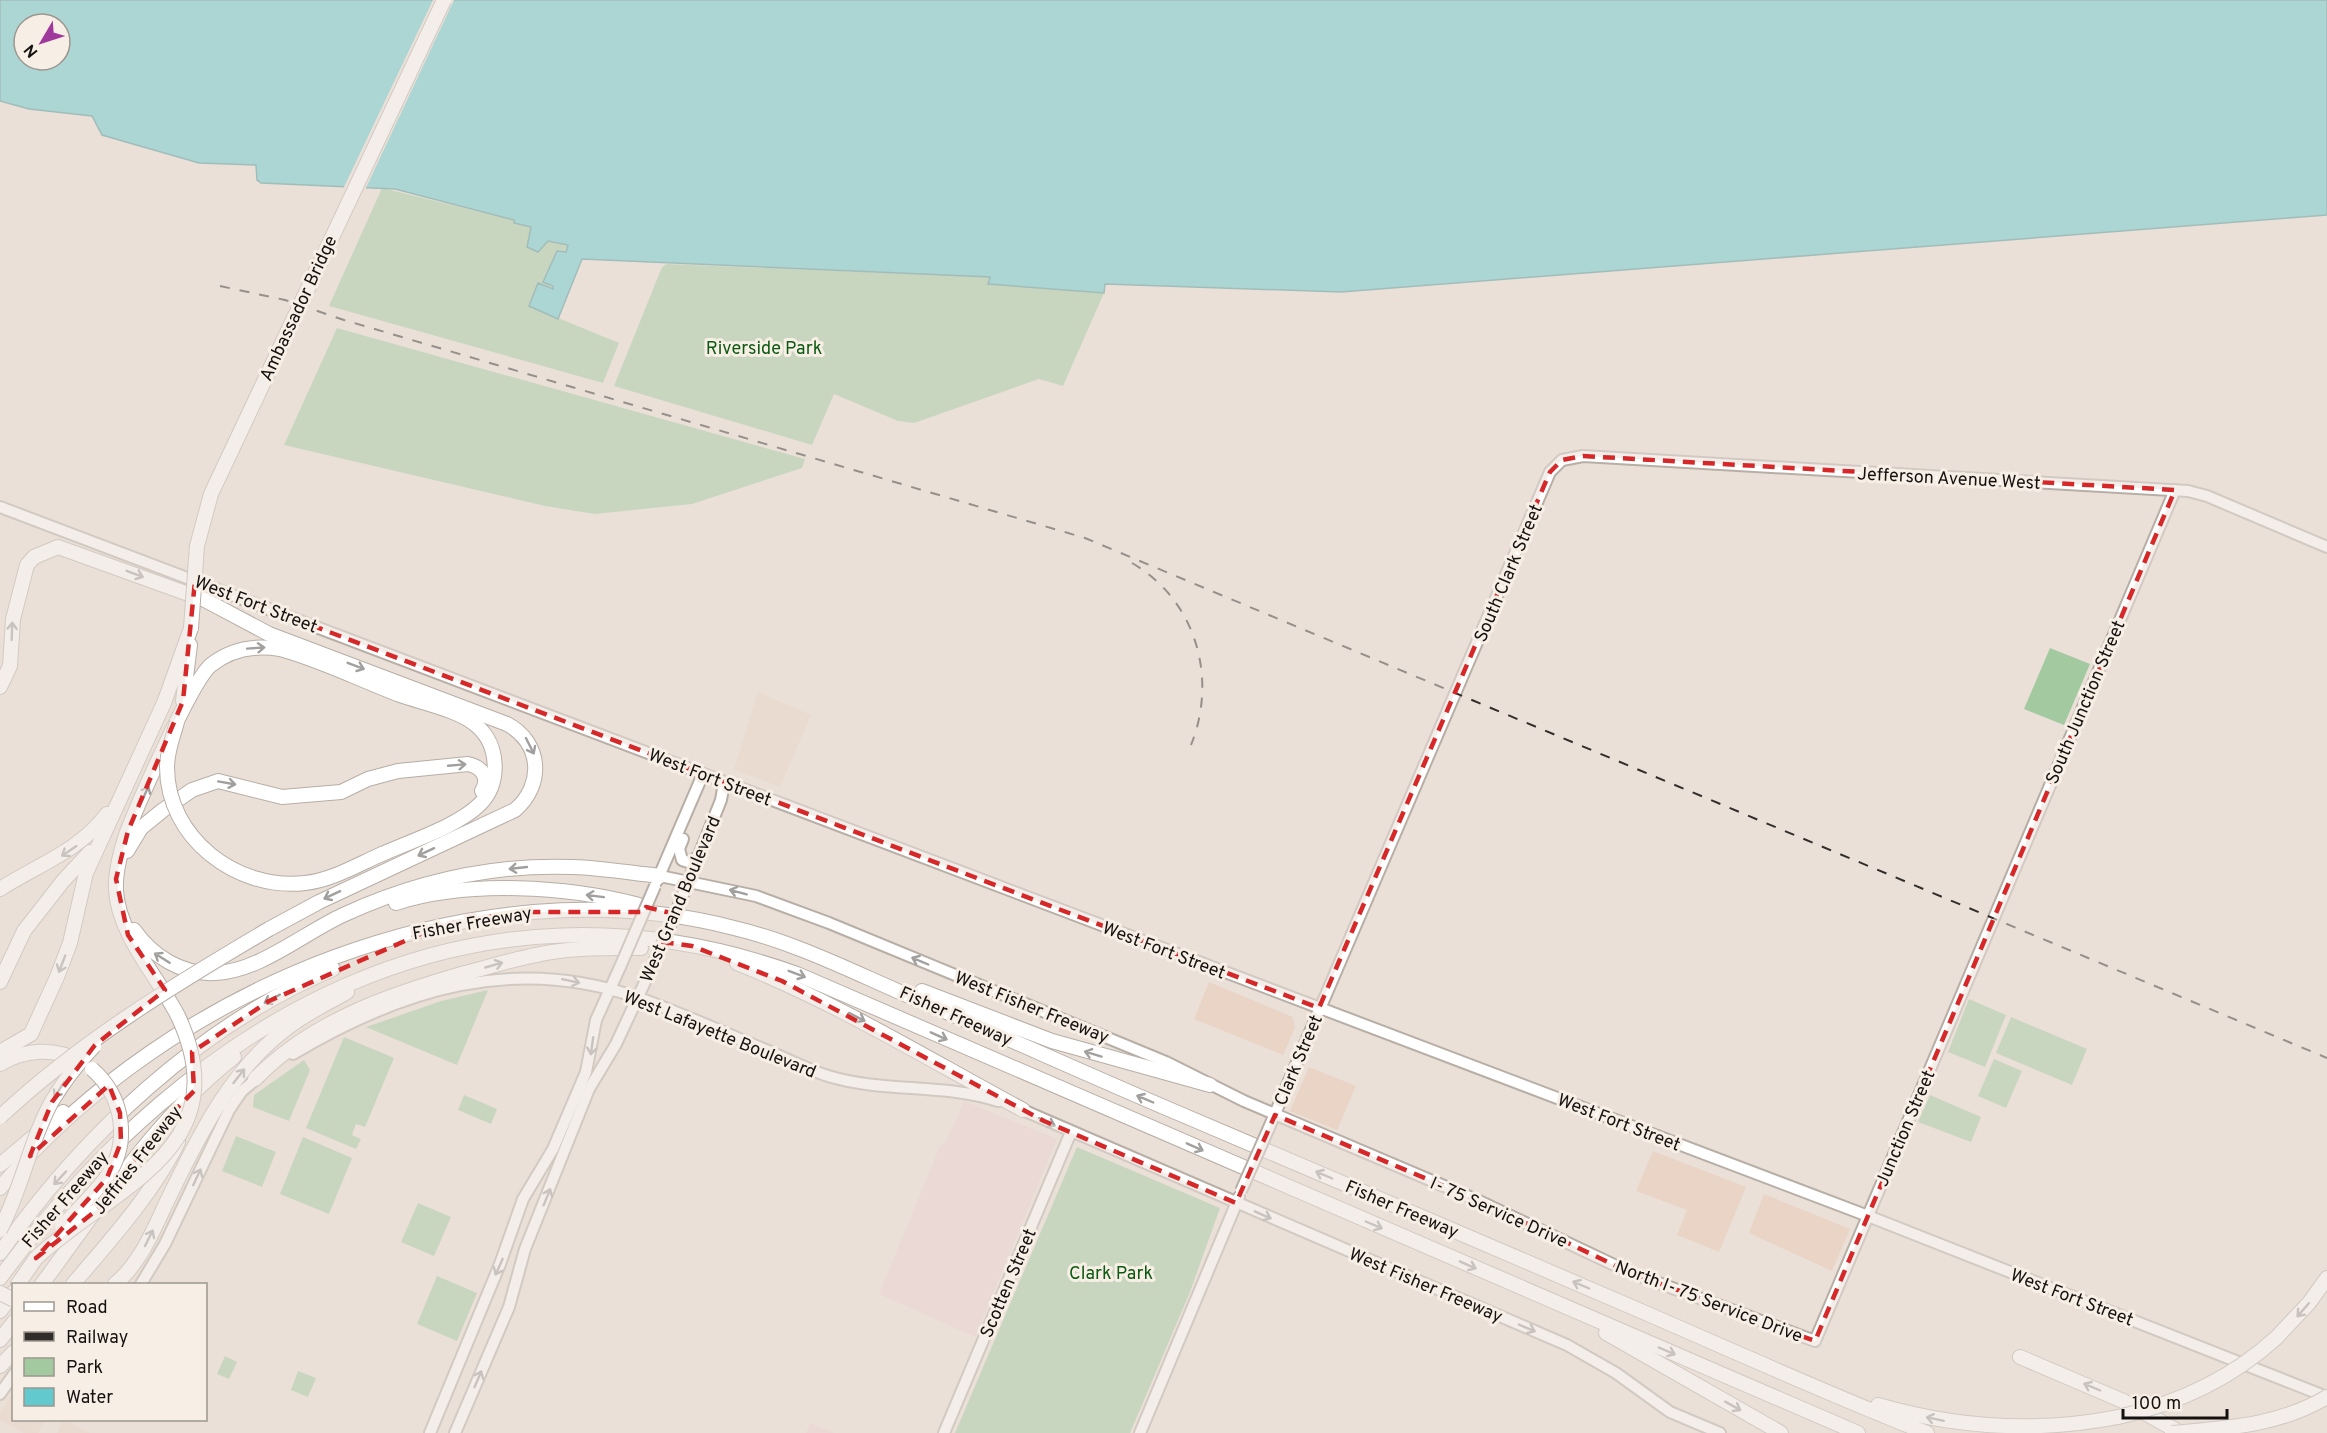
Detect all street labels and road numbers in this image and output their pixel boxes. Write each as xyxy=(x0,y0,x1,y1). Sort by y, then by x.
street label: Ambassador Bridge xyxy=(256,232,343,385)
street label: Jefferson Avenue West xyxy=(1857,463,2041,496)
street label: South Clark Street xyxy=(1470,501,1549,646)
street label: West Fort Street xyxy=(191,571,320,639)
street label: South Junction Street xyxy=(2041,617,2131,788)
street label: West Fort Street xyxy=(645,744,774,812)
street label: West Grand Boulevard xyxy=(636,813,727,986)
street label: Fisher Freeway xyxy=(411,903,534,946)
street label: West Fort Street xyxy=(1099,917,1228,985)
street label: West Fisher Freeway xyxy=(952,966,1112,1048)
street label: Fisher Freeway xyxy=(896,982,1016,1050)
street label: West Lafayette Boulevard xyxy=(620,986,819,1085)
street label: Clark Street xyxy=(1270,1012,1329,1109)
street label: Junction Street xyxy=(1872,1067,1941,1190)
street label: West Fort Street xyxy=(1554,1089,1683,1157)
street label: Jeffries Freeway xyxy=(89,1102,188,1220)
street label: Fisher Freeway xyxy=(18,1147,115,1253)
street label: I- 75 Service Drive xyxy=(1426,1173,1571,1254)
street label: Fisher Freeway xyxy=(1341,1176,1462,1245)
street label: Scotten Street xyxy=(976,1226,1043,1342)
street label: West Fisher Freeway xyxy=(1345,1244,1506,1329)
street label: North I- 75 Service Drive xyxy=(1611,1256,1806,1349)
street label: West Fort Street xyxy=(2007,1264,2136,1332)

